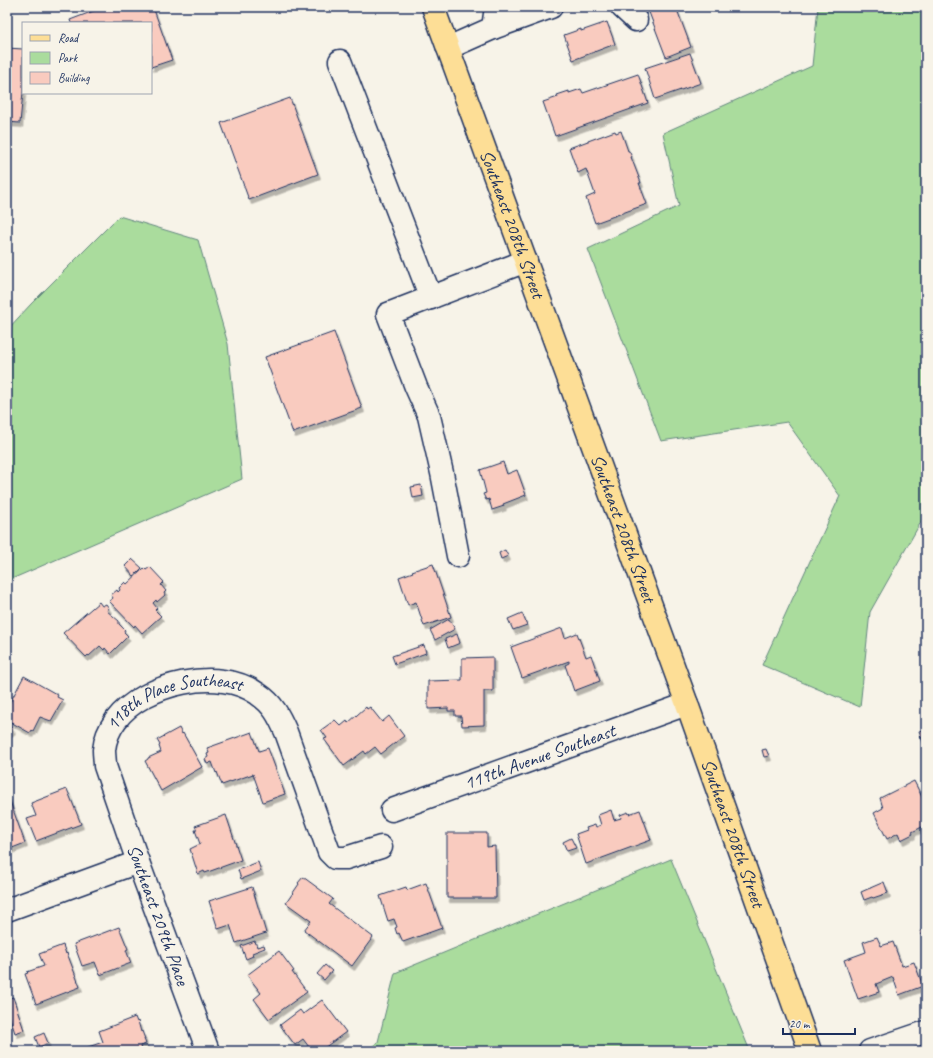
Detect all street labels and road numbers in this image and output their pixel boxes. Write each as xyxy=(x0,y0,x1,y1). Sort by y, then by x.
street label: Southeast 208th Street xyxy=(474,147,551,303)
street label: Southeast 208th Street xyxy=(585,451,662,607)
street label: 118th Place Southeast xyxy=(101,668,248,734)
street label: 119th Avenue Southeast xyxy=(461,718,620,795)
street label: Southeast 208th Street xyxy=(695,756,771,912)
street label: Southeast 209th Place xyxy=(121,841,195,990)

